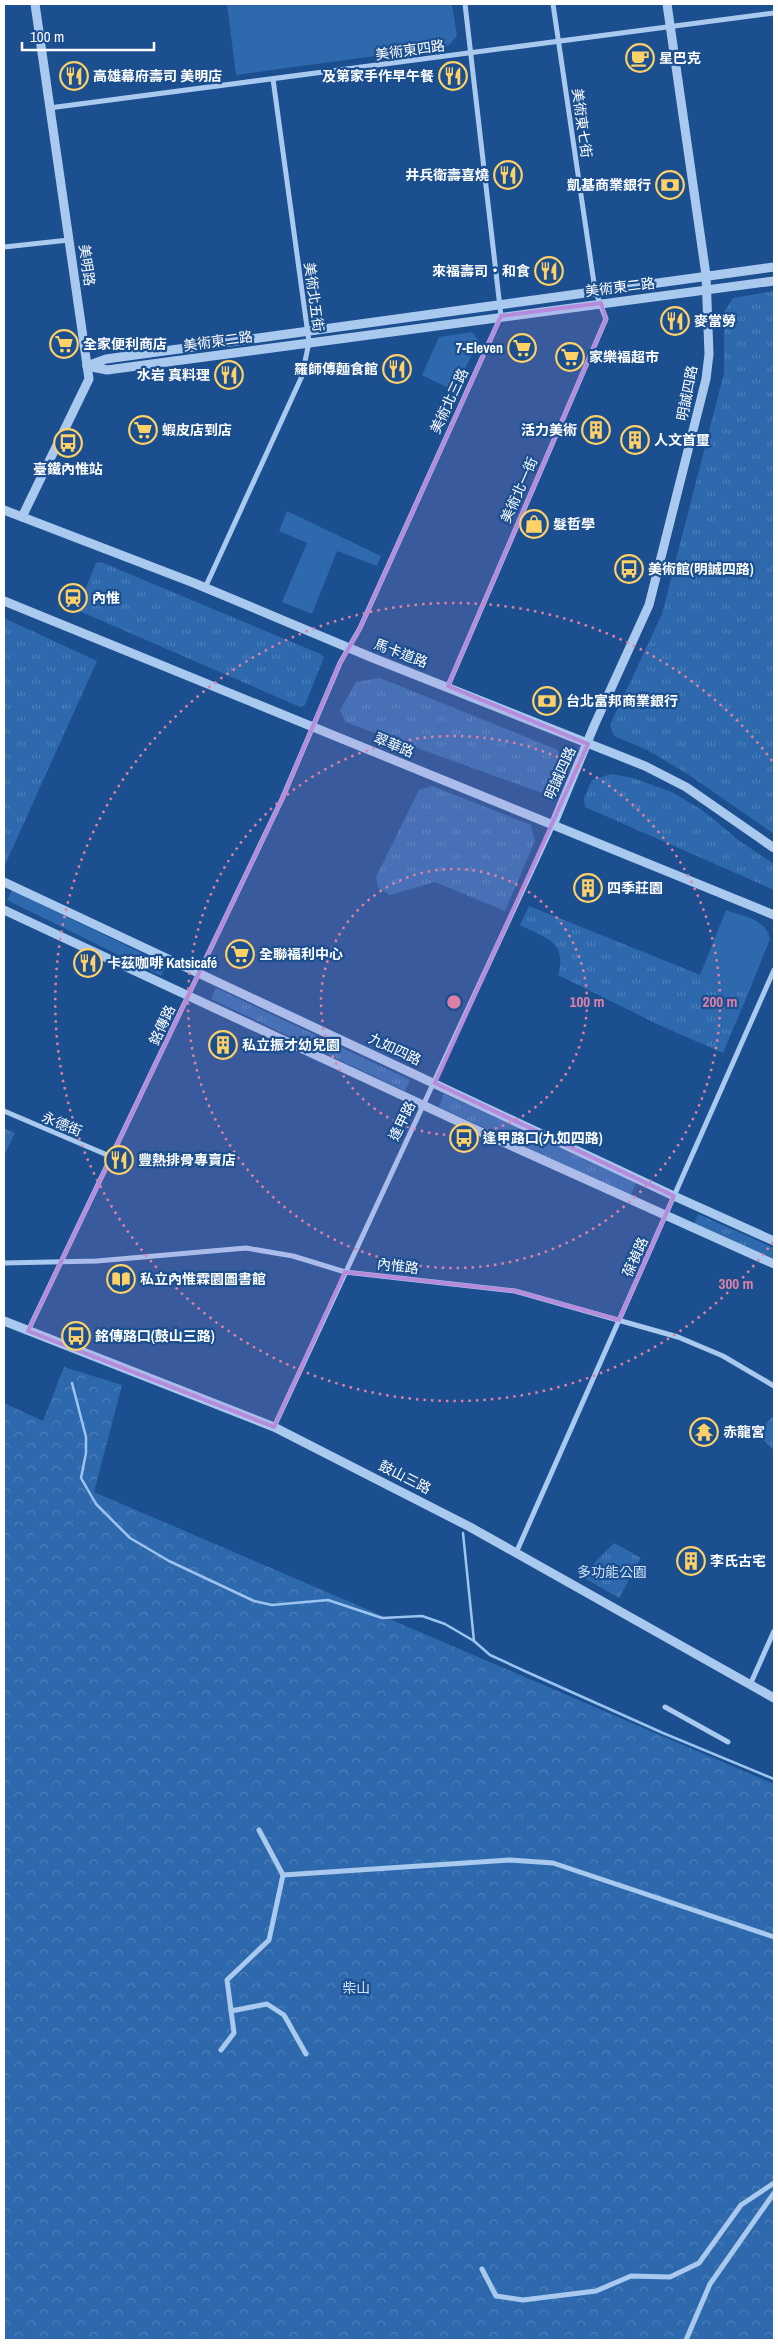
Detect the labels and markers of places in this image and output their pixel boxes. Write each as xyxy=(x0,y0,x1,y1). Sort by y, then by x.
cafe icon: 星巴克 xyxy=(625,43,655,73)
place label: 星巴克 xyxy=(659,49,701,67)
restaurant icon: 高雄幕府壽司 美明店 xyxy=(59,61,89,91)
restaurant icon: 及第家手作早午餐 xyxy=(438,61,468,91)
place label: 高雄幕府壽司 美明店 xyxy=(93,67,222,85)
place label: 及第家手作早午餐 xyxy=(322,67,434,85)
restaurant icon: 井兵衛壽喜燒 xyxy=(493,160,523,190)
place label: 井兵衛壽喜燒 xyxy=(405,166,489,184)
bank icon: 凱基商業銀行 xyxy=(655,170,685,200)
place label: 凱基商業銀行 xyxy=(567,176,651,194)
restaurant icon: 來福壽司‧和食 xyxy=(534,256,564,286)
place label: 來福壽司‧和食 xyxy=(432,262,530,280)
restaurant icon: 麥當勞 xyxy=(660,306,690,336)
place label: 麥當勞 xyxy=(694,312,736,330)
supermarket icon: 全家便利商店 xyxy=(49,329,79,359)
supermarket icon: 7-Eleven xyxy=(507,333,537,363)
place label: 全家便利商店 xyxy=(83,335,167,353)
place label: 7-Eleven xyxy=(456,339,503,357)
supermarket icon: 家樂福超市 xyxy=(555,342,585,372)
place label: 家樂福超市 xyxy=(589,348,659,366)
restaurant icon: 羅師傅麵食館 xyxy=(382,354,412,384)
restaurant icon: 水岩 真料理 xyxy=(214,360,244,390)
place label: 羅師傅麵食館 xyxy=(294,360,378,378)
place label: 水岩 真料理 xyxy=(137,366,210,384)
supermarket icon: 蝦皮店到店 xyxy=(128,415,158,445)
building icon: 活力美術 xyxy=(581,415,611,445)
place label: 蝦皮店到店 xyxy=(162,421,232,439)
place label: 活力美術 xyxy=(521,421,577,439)
building icon: 人文首璽 xyxy=(620,425,650,455)
bus stop icon: 臺鐵內惟站 xyxy=(53,428,83,458)
place label: 人文首璽 xyxy=(654,431,710,449)
place label: 臺鐵內惟站 xyxy=(33,460,103,478)
shop icon: 髮哲學 xyxy=(519,509,549,539)
place label: 髮哲學 xyxy=(553,515,595,533)
bus stop icon: 美術館(明誠四路) xyxy=(614,554,644,584)
place label: 美術館(明誠四路) xyxy=(648,560,754,578)
station icon: 內惟 xyxy=(58,583,88,613)
place label: 內惟 xyxy=(92,589,120,607)
bank icon: 台北富邦商業銀行 xyxy=(532,686,562,716)
place label: 台北富邦商業銀行 xyxy=(566,692,678,710)
building icon: 四季莊園 xyxy=(573,873,603,903)
place label: 四季莊園 xyxy=(607,879,663,897)
supermarket icon: 全聯福利中心 xyxy=(225,939,255,969)
place label: 全聯福利中心 xyxy=(259,945,343,963)
restaurant icon: 卡茲咖啡 Katsicafé xyxy=(73,948,103,978)
place label: 卡茲咖啡 Katsicafé xyxy=(107,954,217,972)
centre of rings xyxy=(445,993,463,1011)
building icon: 私立振才幼兒園 xyxy=(208,1030,238,1060)
place label: 私立振才幼兒園 xyxy=(242,1036,340,1054)
bus stop icon: 逢甲路口(九如四路) xyxy=(449,1123,479,1153)
place label: 逢甲路口(九如四路) xyxy=(483,1129,603,1147)
restaurant icon: 豐熱排骨專賣店 xyxy=(104,1145,134,1175)
place label: 豐熱排骨專賣店 xyxy=(138,1151,236,1169)
library icon: 私立內惟霖園圖書館 xyxy=(106,1264,136,1294)
place label: 私立內惟霖園圖書館 xyxy=(140,1270,266,1288)
bus stop icon: 銘傳路口(鼓山三路) xyxy=(61,1321,91,1351)
place label: 銘傳路口(鼓山三路) xyxy=(95,1327,215,1345)
temple icon: 赤龍宮 xyxy=(689,1417,719,1447)
place label: 赤龍宮 xyxy=(723,1423,765,1441)
building icon: 李氏古宅 xyxy=(676,1546,706,1576)
place label: 李氏古宅 xyxy=(710,1552,766,1570)

